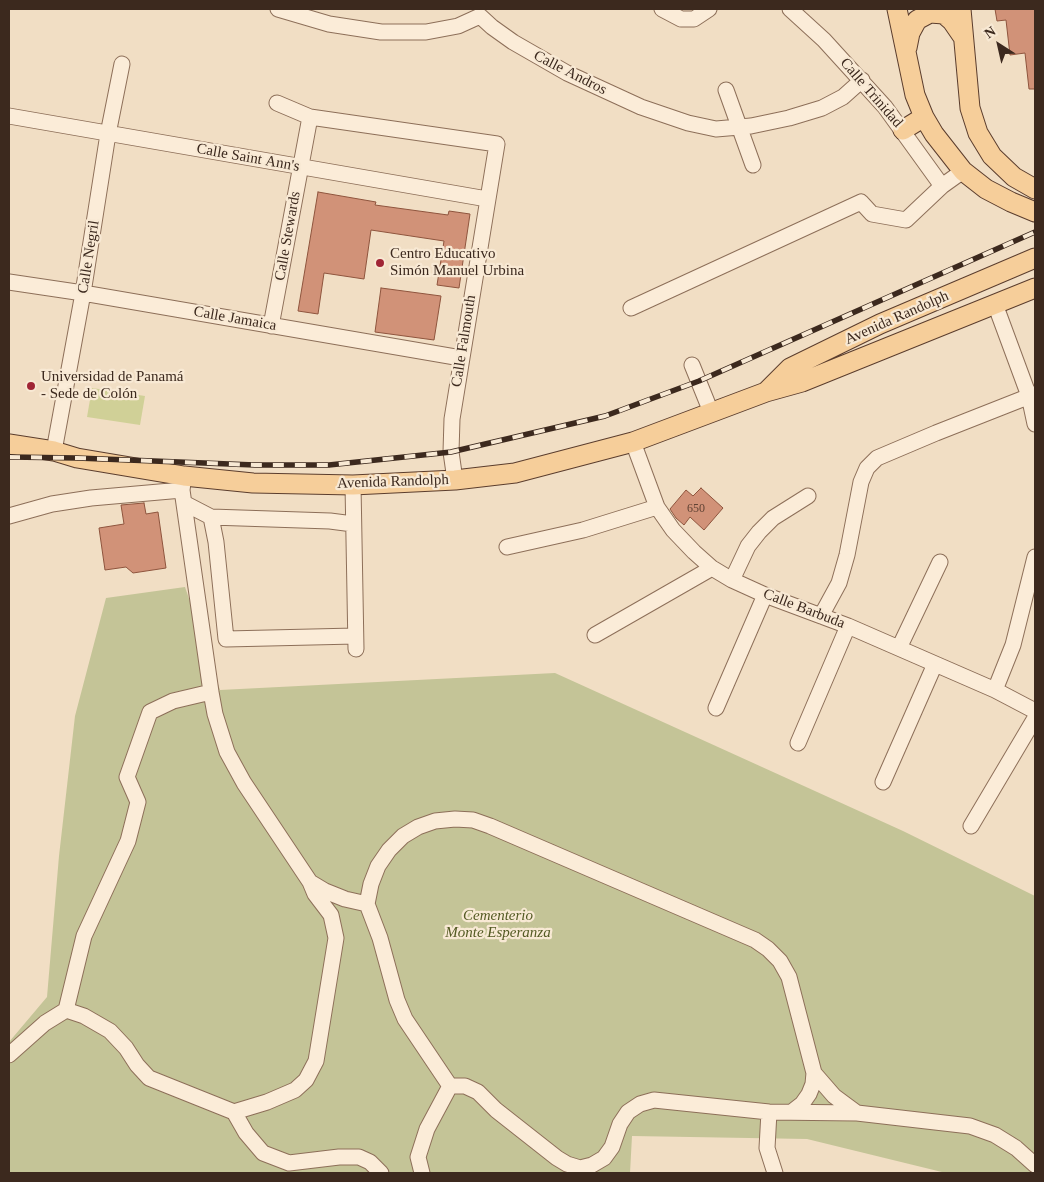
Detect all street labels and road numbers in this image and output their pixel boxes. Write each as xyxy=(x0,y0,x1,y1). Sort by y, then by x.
street label: Calle Andros xyxy=(530,47,610,99)
street label: Calle Trinidad xyxy=(836,54,906,132)
street label: Calle Saint Ann's xyxy=(195,140,301,176)
street label: Calle Stewards xyxy=(271,190,305,282)
street label: Calle Negril xyxy=(74,219,104,295)
street label: Avenida Randolph xyxy=(842,287,952,349)
street label: Calle Falmouth xyxy=(448,294,480,388)
street label: Calle Jamaica xyxy=(192,303,278,335)
street label: Avenida Randolph xyxy=(337,471,449,493)
street label: Calle Barbuda xyxy=(761,585,847,633)

